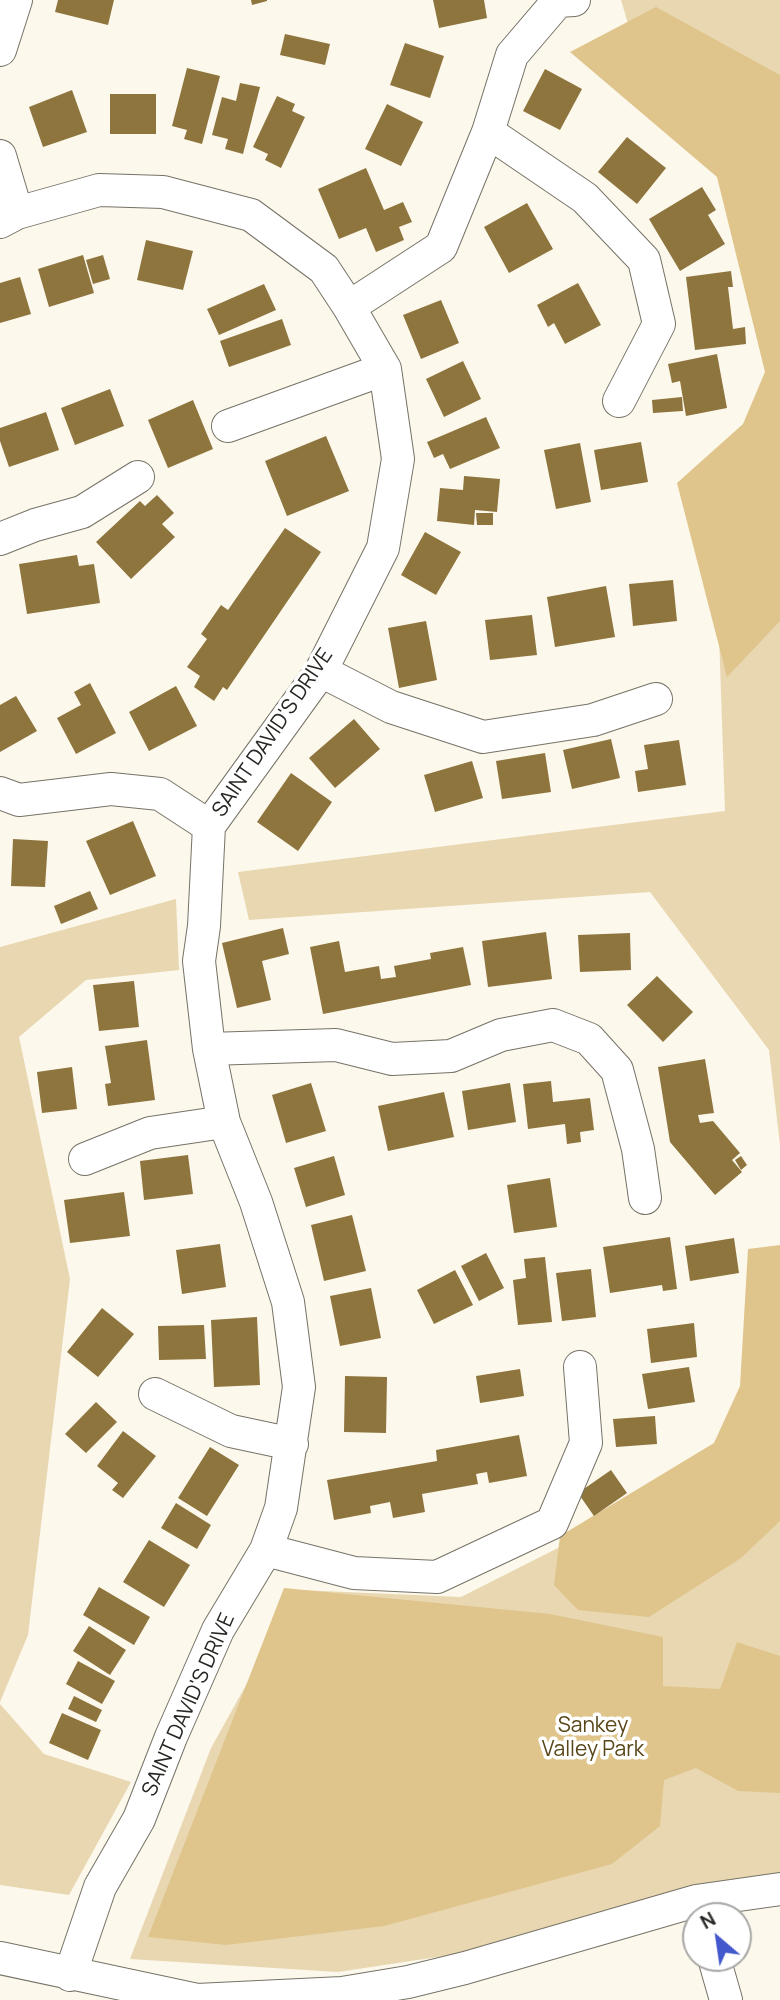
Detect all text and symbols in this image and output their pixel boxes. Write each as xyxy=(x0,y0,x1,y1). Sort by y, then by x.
street label: SAINT DAVID'S DRIVE xyxy=(207,644,339,822)
street label: SAINT DAVID'S DRIVE xyxy=(137,1610,241,1800)
park label: Sankey Valley Park xyxy=(542,1713,644,1763)
north arrow xyxy=(682,1902,752,1972)
text: N xyxy=(696,1906,720,1935)

